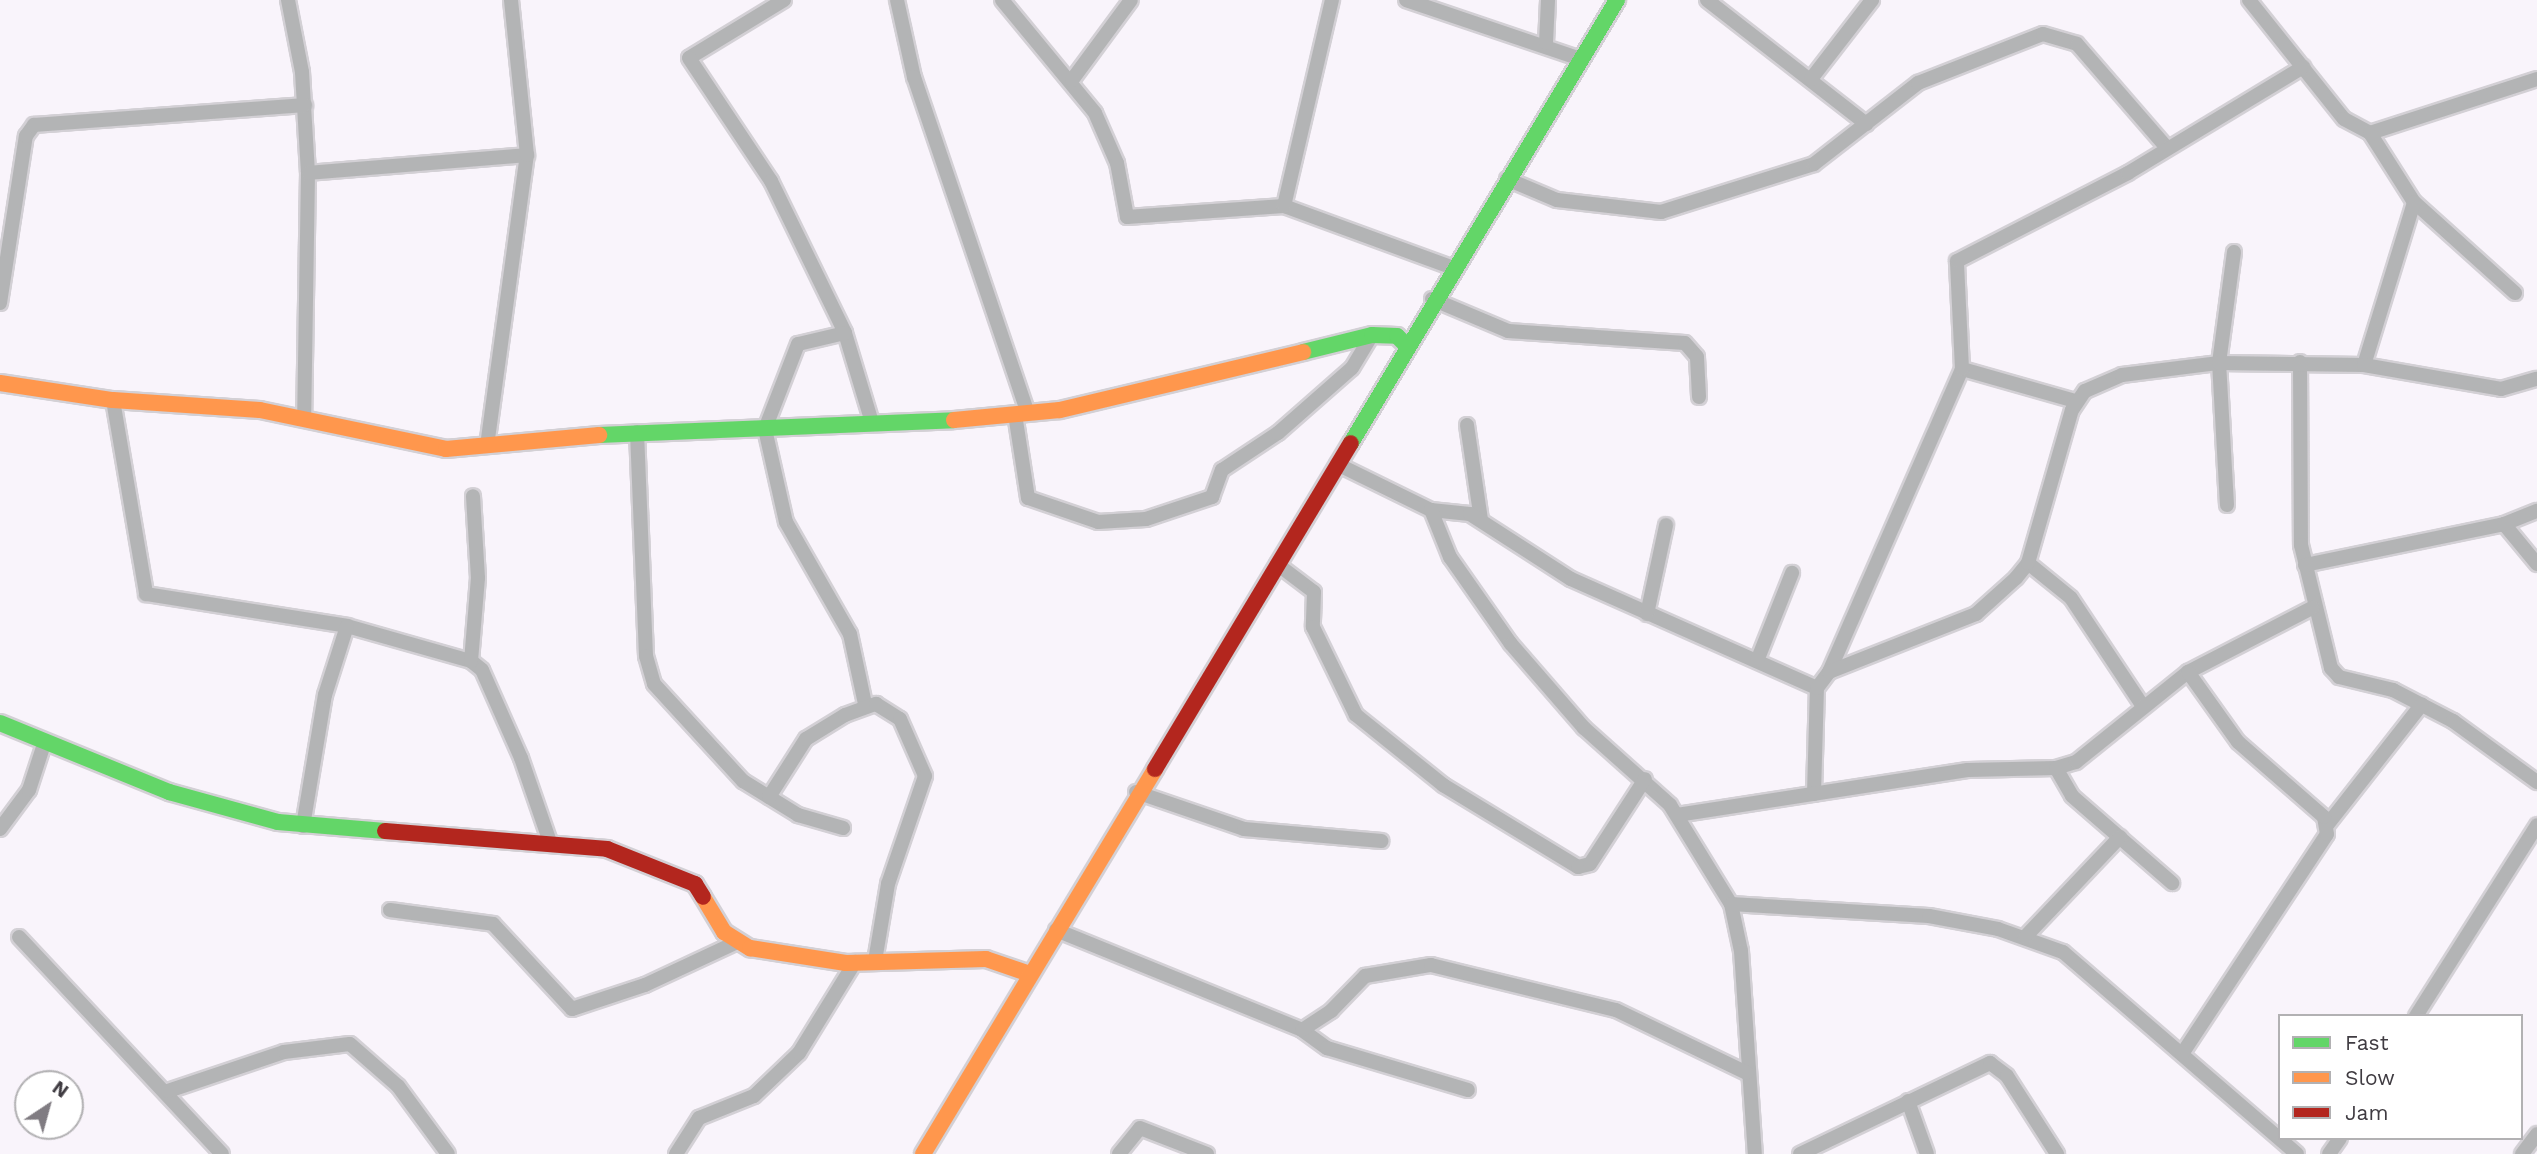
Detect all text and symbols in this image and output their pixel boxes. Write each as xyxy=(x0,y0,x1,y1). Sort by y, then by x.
legend xyxy=(2278,1014,2523,1140)
text: Fast xyxy=(2345,1030,2389,1055)
text: Slow xyxy=(2345,1065,2395,1090)
north arrow xyxy=(14,1070,84,1140)
text: N xyxy=(48,1076,73,1103)
text: Jam xyxy=(2345,1100,2388,1125)

